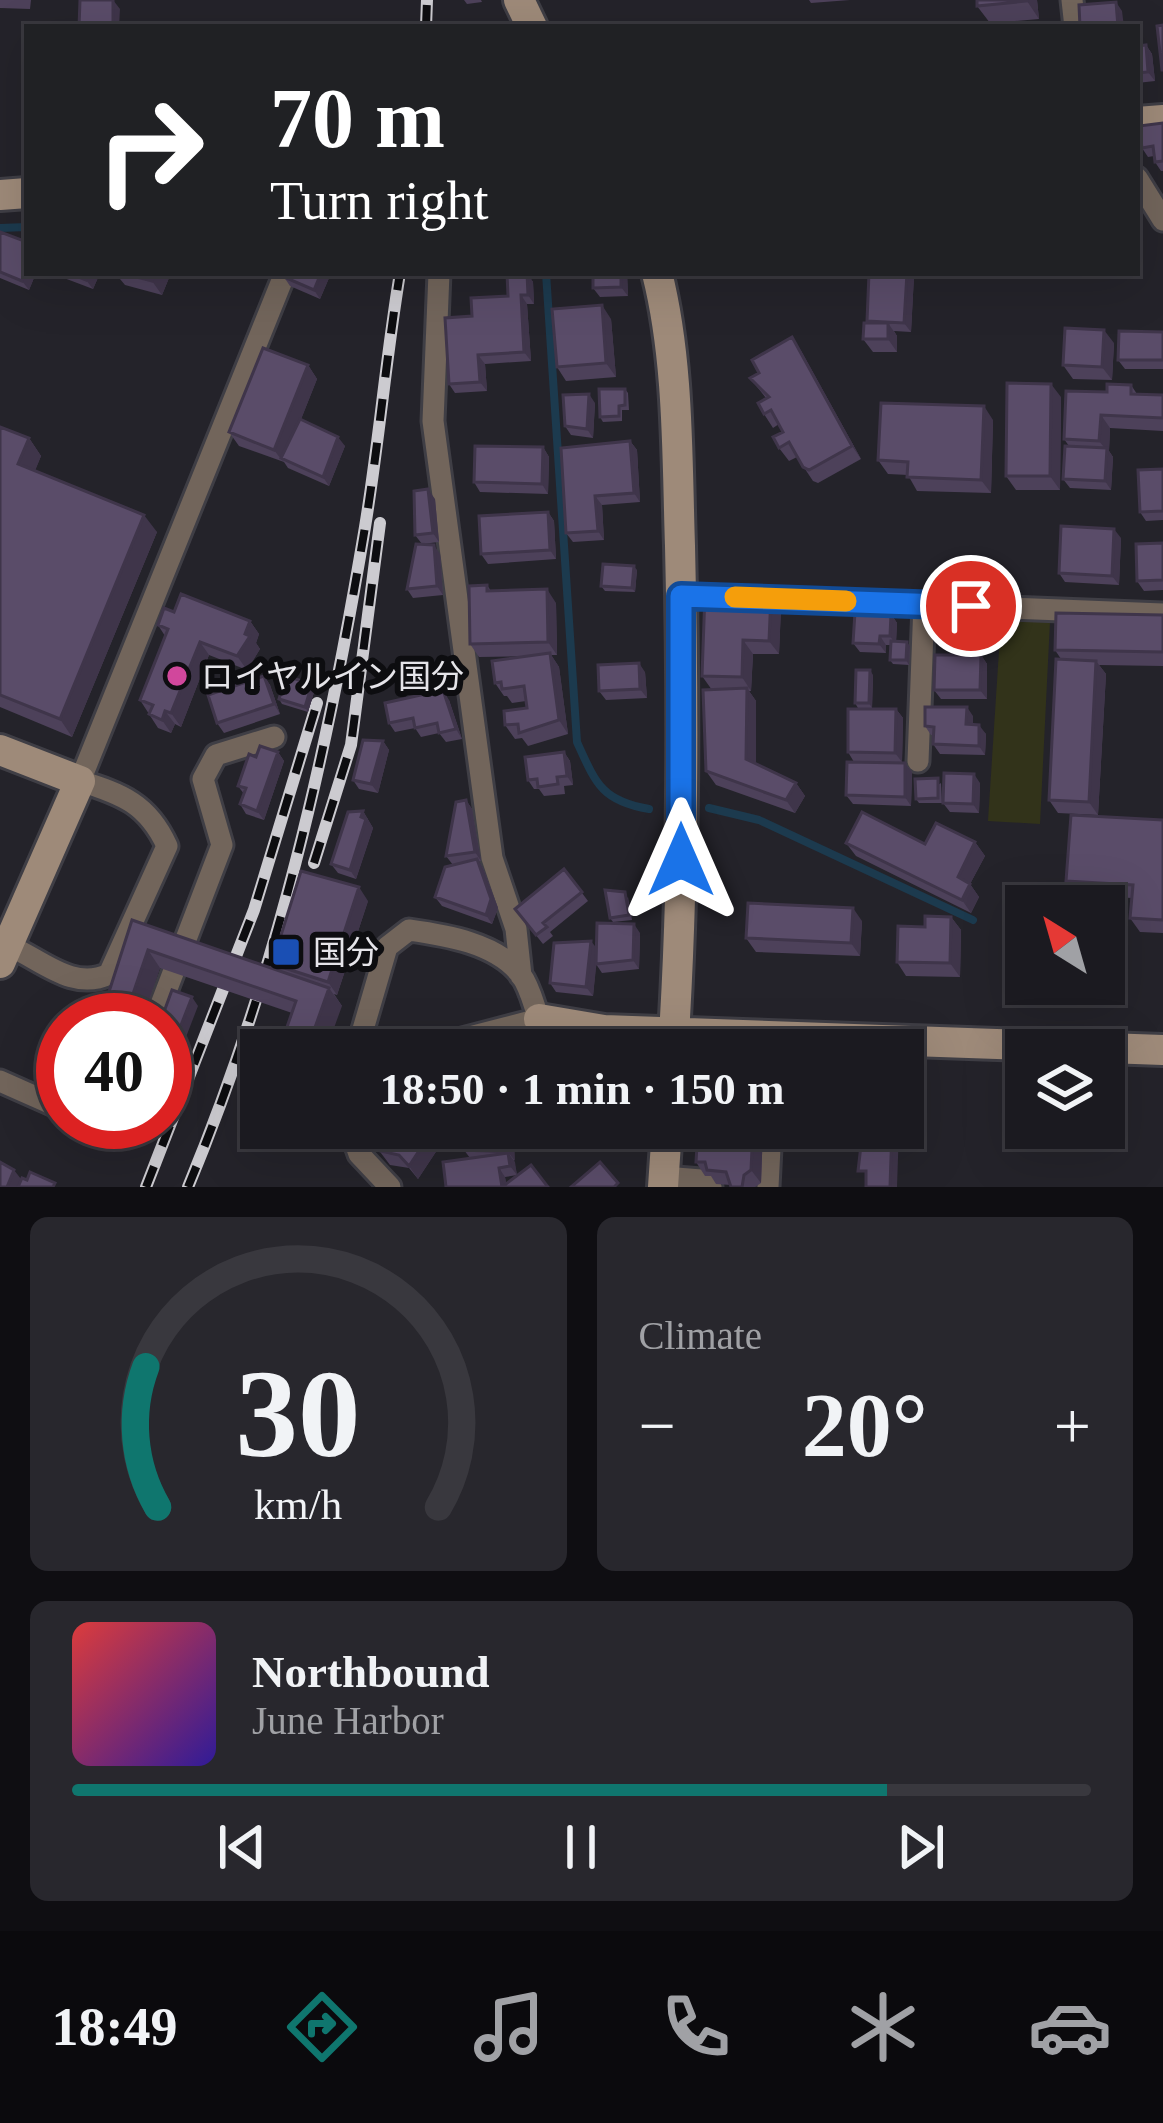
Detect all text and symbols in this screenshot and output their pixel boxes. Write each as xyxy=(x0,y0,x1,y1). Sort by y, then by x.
icon: right xyxy=(72,72,228,228)
text: 70 m xyxy=(270,72,445,165)
text: Turn right xyxy=(270,171,489,231)
pin xyxy=(920,555,1022,657)
icon: arrive xyxy=(938,573,1004,639)
place label: ロイヤルイン国分 xyxy=(201,659,464,695)
marker: ロイヤルイン国分 xyxy=(164,663,190,689)
position arrow xyxy=(618,797,744,923)
north arrow xyxy=(1005,885,1125,1005)
map controls xyxy=(1005,885,1125,1149)
place label: 国分 xyxy=(313,935,379,971)
marker: 国分 xyxy=(270,936,302,968)
speed limit sign: 40 xyxy=(36,993,192,1149)
button: layers xyxy=(1005,1029,1125,1149)
text: 18:50 · 1 min · 150 m xyxy=(380,1064,785,1114)
text: Climate xyxy=(639,1314,762,1357)
text: 30 xyxy=(236,1345,361,1483)
text: 20° xyxy=(802,1376,928,1475)
text: − xyxy=(639,1389,676,1462)
text: + xyxy=(1054,1389,1091,1462)
text: km/h xyxy=(254,1481,342,1528)
text: Northbound xyxy=(252,1647,490,1697)
text: June Harbor xyxy=(252,1699,444,1742)
icon: previous xyxy=(209,1814,275,1880)
icon: pause xyxy=(548,1814,614,1880)
icon: next xyxy=(888,1814,954,1880)
icon: directions xyxy=(280,1985,364,2069)
icon: music xyxy=(467,1985,551,2069)
icon: phone xyxy=(654,1985,738,2069)
icon: climate xyxy=(841,1985,925,2069)
icon: car xyxy=(1028,1985,1112,2069)
text: 18:49 xyxy=(51,1997,177,2057)

